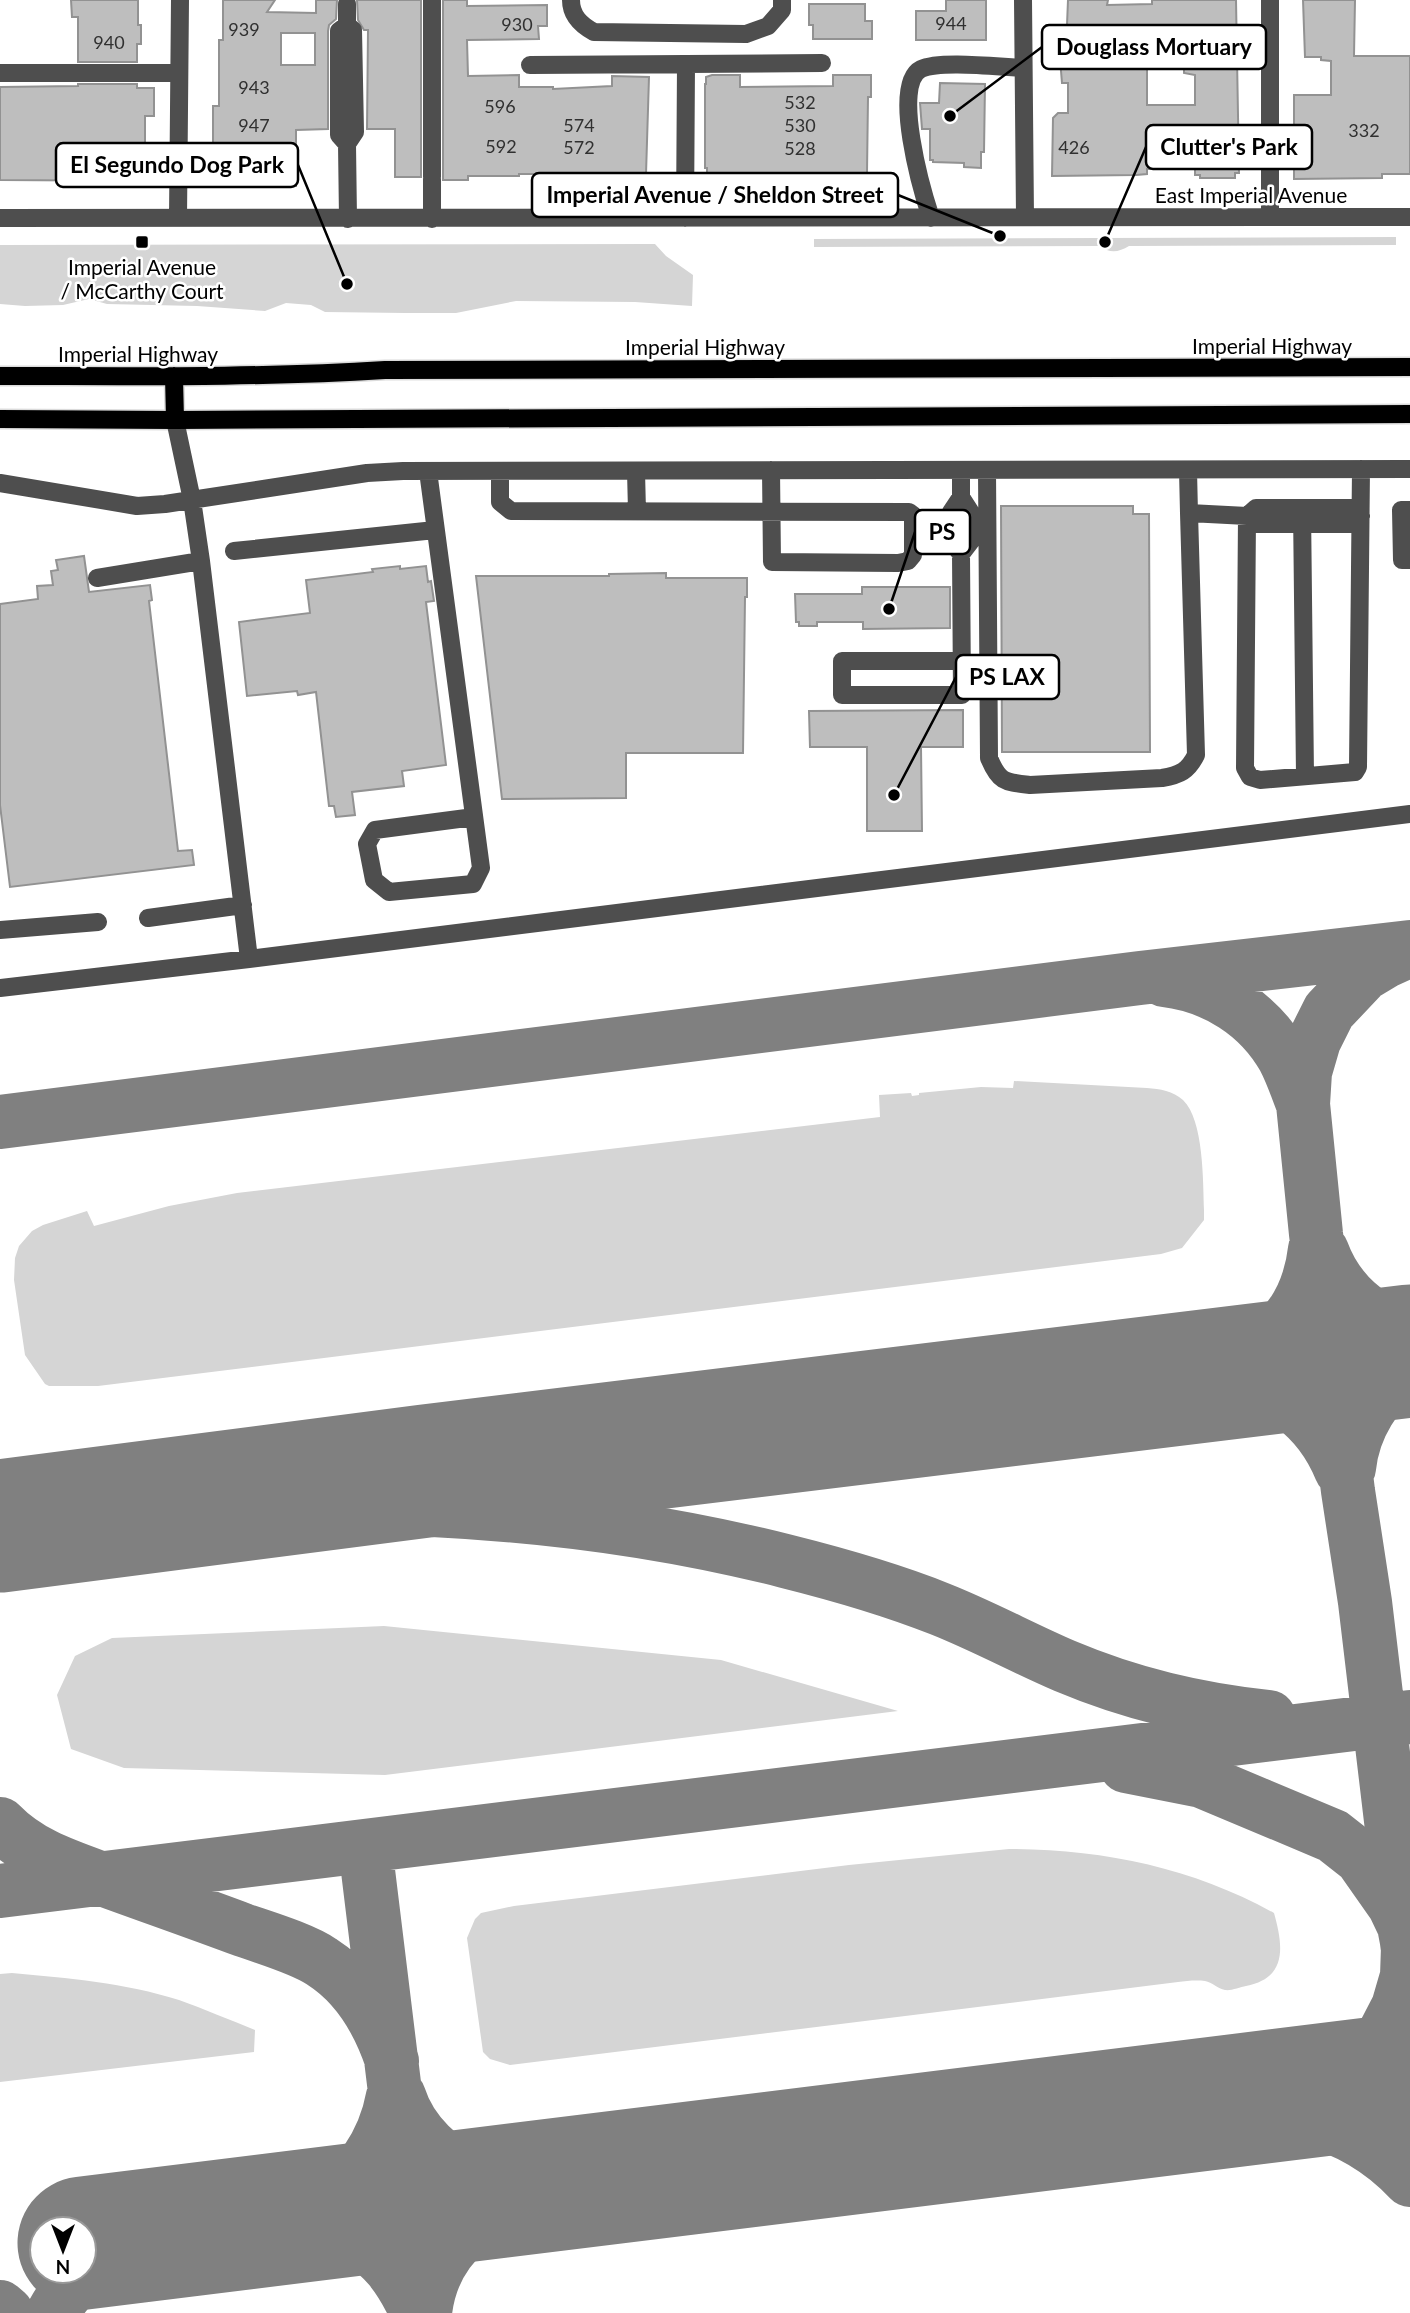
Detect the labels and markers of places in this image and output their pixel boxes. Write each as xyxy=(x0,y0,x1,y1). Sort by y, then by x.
callout: Douglass Mortuary xyxy=(1042,25,1266,69)
callout: Clutter's Park xyxy=(1146,125,1312,169)
callout: El Segundo Dog Park xyxy=(56,143,298,187)
callout: Imperial Avenue / Sheldon Street xyxy=(532,173,898,217)
marker: Imperial Avenue / McCarthy Court xyxy=(134,234,150,250)
place label: Imperial Avenue / McCarthy Court xyxy=(60,254,224,303)
callout: PS xyxy=(915,510,970,554)
callout: PS LAX xyxy=(956,655,1059,699)

